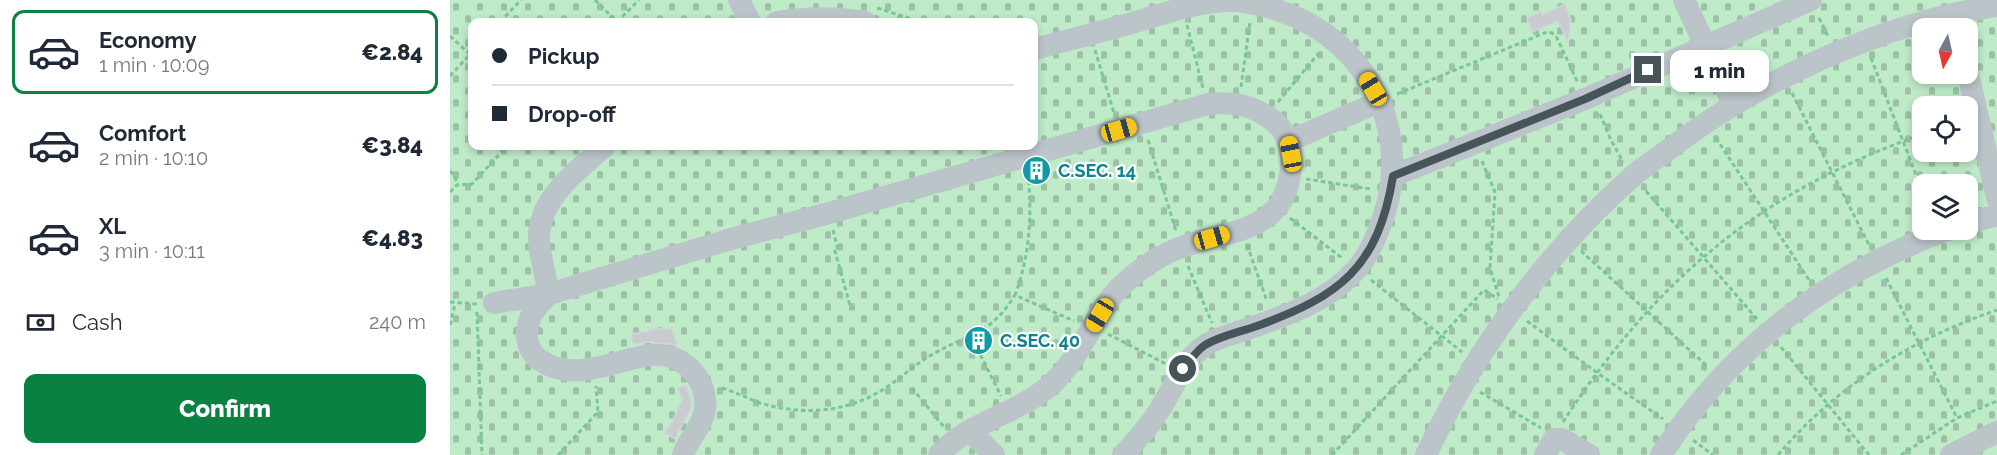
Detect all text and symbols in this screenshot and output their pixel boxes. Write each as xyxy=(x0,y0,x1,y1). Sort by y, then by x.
north arrow xyxy=(1912,18,1978,84)
map controls xyxy=(1912,18,1978,240)
icon: car xyxy=(27,25,81,79)
text: Economy xyxy=(99,27,197,53)
text: €2.84 xyxy=(361,39,423,65)
text: Pickup xyxy=(528,43,600,69)
callout: 1 min xyxy=(1669,49,1768,91)
text: 1 min · 10:09 xyxy=(99,53,210,77)
route end xyxy=(1634,56,1661,83)
text: 1 min xyxy=(1694,59,1745,83)
car xyxy=(1356,69,1390,109)
button: locate xyxy=(1912,96,1978,162)
text: Drop-off xyxy=(528,101,616,127)
car xyxy=(1099,116,1139,144)
icon: car xyxy=(27,118,81,172)
text: Comfort xyxy=(99,120,186,146)
text: €3.84 xyxy=(362,132,423,158)
car xyxy=(1279,135,1303,173)
text: 2 min · 10:10 xyxy=(99,146,208,170)
building icon: C.SEC. 14 xyxy=(1021,155,1053,187)
place label: C.SEC. 14 xyxy=(1058,160,1136,181)
button: layers xyxy=(1912,174,1978,240)
icon: car xyxy=(27,211,81,265)
text: XL xyxy=(99,213,126,239)
car xyxy=(1192,224,1232,252)
text: €4.83 xyxy=(362,225,423,251)
text: 3 min · 10:11 xyxy=(99,239,205,263)
car xyxy=(1083,295,1117,335)
icon: cash xyxy=(24,306,57,339)
text: Cash xyxy=(72,309,123,335)
text: 240 m xyxy=(369,310,426,334)
building icon: C.SEC. 40 xyxy=(963,325,995,357)
place label: C.SEC. 40 xyxy=(1000,330,1080,351)
route start xyxy=(1169,355,1196,382)
button: Confirm xyxy=(24,374,426,443)

